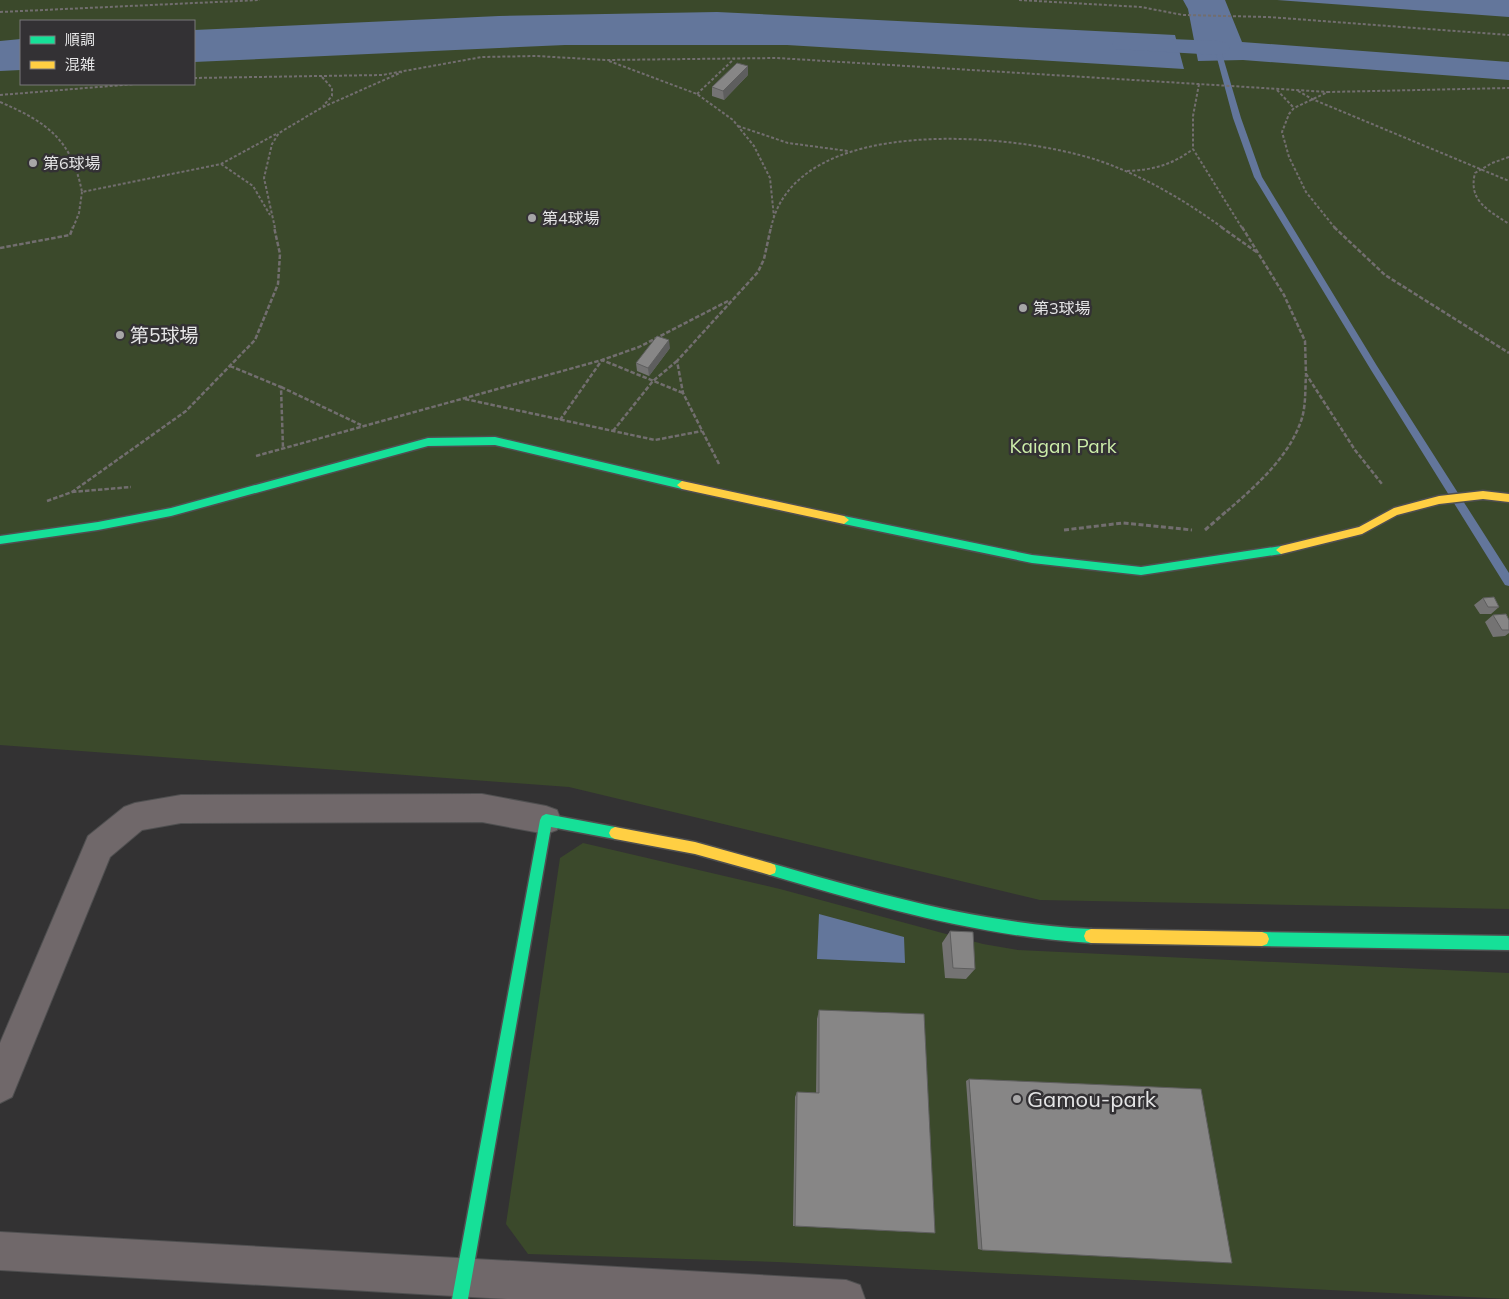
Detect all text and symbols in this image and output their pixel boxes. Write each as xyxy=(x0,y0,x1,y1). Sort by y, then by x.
legend xyxy=(20,20,195,85)
text: 順調 xyxy=(65,30,95,49)
text: 混雑 xyxy=(65,55,95,74)
place label: 第6球場 xyxy=(43,153,101,173)
marker: 第6球場 xyxy=(27,157,39,169)
place label: 第4球場 xyxy=(542,208,600,228)
marker: 第4球場 xyxy=(526,212,538,224)
place label: 第3球場 xyxy=(1033,298,1091,318)
marker: 第3球場 xyxy=(1017,302,1029,314)
place label: 第5球場 xyxy=(130,323,198,347)
marker: 第5球場 xyxy=(114,329,126,341)
park label: Kaigan Park xyxy=(1010,434,1117,458)
place label: Gamou-park xyxy=(1027,1085,1157,1113)
marker: Gamou-park xyxy=(1011,1093,1023,1105)

